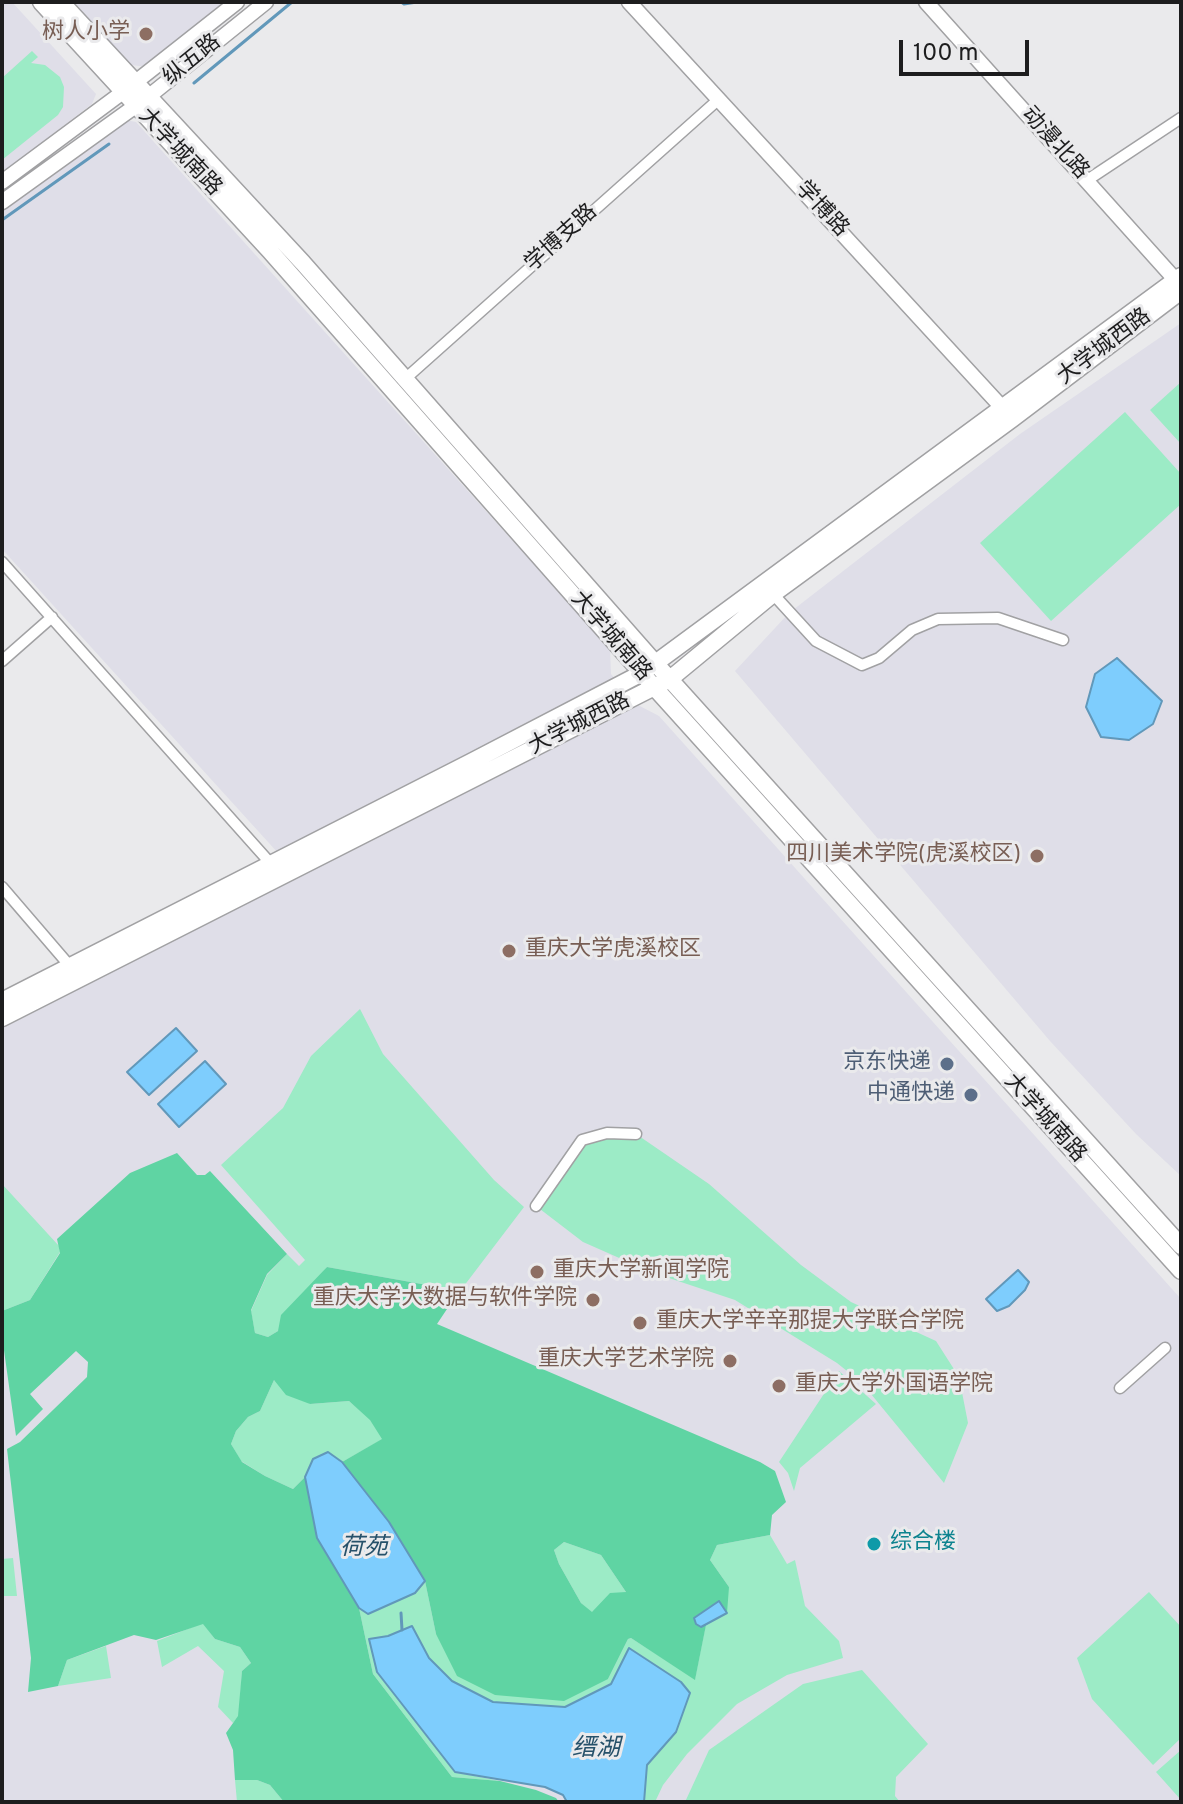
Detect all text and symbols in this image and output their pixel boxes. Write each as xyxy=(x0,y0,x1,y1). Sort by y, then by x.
place label: 树人小学 xyxy=(42,21,130,47)
scale bar xyxy=(903,24,1033,74)
marker: 树人小学 xyxy=(137,25,155,43)
street label: 纵五路 xyxy=(159,30,227,92)
text: 100 m xyxy=(913,39,979,69)
street label: 动漫北路 xyxy=(1015,102,1093,186)
street label: 大学城南路 xyxy=(132,104,226,202)
street label: 学博路 xyxy=(789,177,853,243)
street label: 学博支路 xyxy=(520,200,604,278)
street label: 大学城西路 xyxy=(1053,304,1157,392)
street label: 大学城南路 xyxy=(564,587,656,687)
street label: 大学城西路 xyxy=(525,688,635,762)
place label: 四川美术学院(虎溪校区) xyxy=(786,843,1021,869)
marker: 四川美术学院(虎溪校区) xyxy=(1028,847,1046,865)
place label: 重庆大学虎溪校区 xyxy=(525,938,701,964)
marker: 重庆大学虎溪校区 xyxy=(500,942,518,960)
place label: 京东快递 xyxy=(843,1051,931,1077)
marker: 京东快递 xyxy=(938,1055,956,1073)
street label: 大学城南路 xyxy=(997,1069,1091,1169)
place label: 中通快递 xyxy=(867,1082,955,1108)
marker: 中通快递 xyxy=(962,1086,980,1104)
place label: 重庆大学新闻学院 xyxy=(553,1259,729,1285)
marker: 重庆大学新闻学院 xyxy=(528,1263,546,1281)
place label: 重庆大学大数据与软件学院 xyxy=(313,1287,577,1313)
marker: 重庆大学大数据与软件学院 xyxy=(584,1291,602,1309)
place label: 重庆大学辛辛那提大学联合学院 xyxy=(656,1310,964,1336)
marker: 重庆大学辛辛那提大学联合学院 xyxy=(631,1314,649,1332)
place label: 重庆大学艺术学院 xyxy=(538,1348,714,1374)
marker: 重庆大学艺术学院 xyxy=(721,1352,739,1370)
place label: 重庆大学外国语学院 xyxy=(795,1373,993,1399)
marker: 重庆大学外国语学院 xyxy=(770,1377,788,1395)
place label: 综合楼 xyxy=(890,1531,956,1557)
water label: 荷苑 xyxy=(340,1535,388,1563)
marker: 综合楼 xyxy=(865,1535,883,1553)
water label: 缙湖 xyxy=(572,1736,620,1764)

